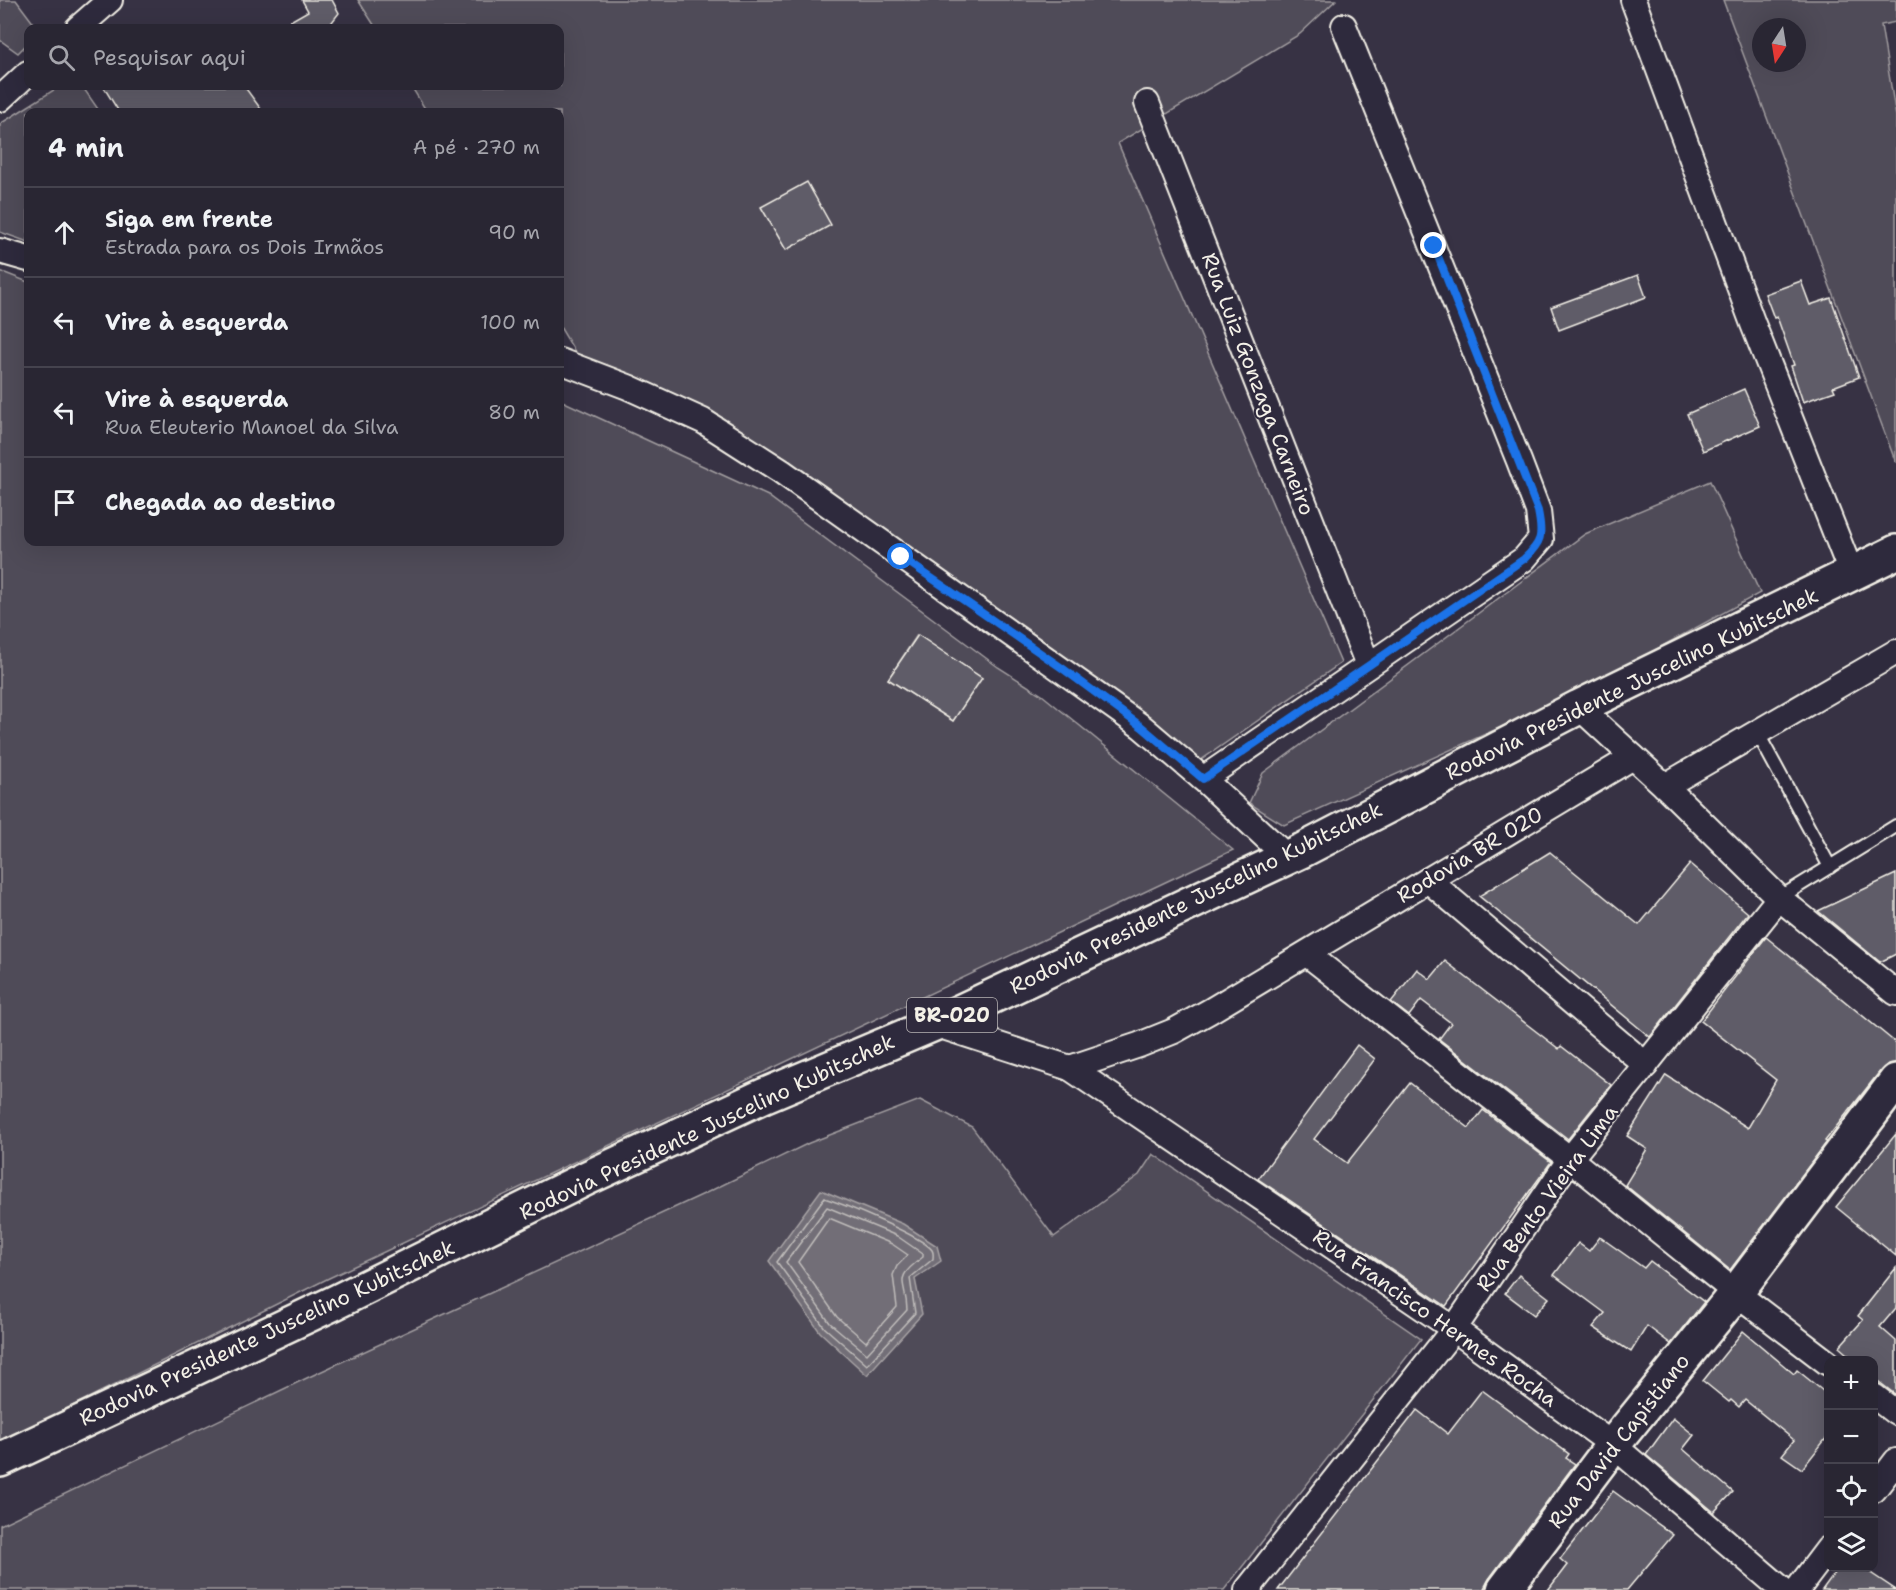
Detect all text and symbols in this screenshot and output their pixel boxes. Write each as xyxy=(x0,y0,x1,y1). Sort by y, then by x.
north arrow xyxy=(1752,18,1806,72)
search box xyxy=(24,24,564,90)
icon: search xyxy=(45,41,78,74)
text: Pesquisar aqui xyxy=(93,43,246,72)
text: 4 min xyxy=(48,130,124,165)
text: A pé · 270 m xyxy=(413,134,540,160)
text: Siga em frente xyxy=(105,205,273,234)
icon: ahead xyxy=(48,216,81,249)
text: 90 m xyxy=(488,219,540,245)
route end xyxy=(1420,232,1446,258)
text: Estrada para os Dois Irmãos xyxy=(105,234,384,260)
street label: Rua Luiz Gonzaga Carneiro xyxy=(1195,249,1321,519)
icon: left xyxy=(48,306,81,339)
text: Vire à esquerda xyxy=(105,308,288,337)
text: 100 m xyxy=(480,309,540,335)
text: Vire à esquerda xyxy=(105,385,288,414)
icon: left xyxy=(48,396,81,429)
text: 80 m xyxy=(488,399,540,425)
text: Rua Eleuterio Manoel da Silva xyxy=(105,414,399,440)
icon: arrive xyxy=(48,486,81,519)
text: Chegada ao destino xyxy=(105,488,336,517)
route start xyxy=(887,543,913,569)
street label: Rodovia Presidente Juscelino Kubitschek xyxy=(1441,581,1823,787)
street label: Rodovia Presidente Juscelino Kubitschek xyxy=(1005,795,1387,1001)
street label: Rodovia BR 020 xyxy=(1392,800,1548,910)
road number: BR-020 xyxy=(907,998,997,1032)
street label: Rodovia Presidente Juscelino Kubitschek xyxy=(515,1027,899,1227)
street label: Rua Bento Vieira Lima xyxy=(1470,1099,1624,1297)
street label: Rua Francisco Hermes Rocha xyxy=(1307,1223,1563,1413)
street label: Rodovia Presidente Juscelino Kubitschek xyxy=(75,1233,459,1433)
street label: Rua David Capistiano xyxy=(1542,1348,1696,1534)
map controls xyxy=(1824,1356,1878,1572)
button: + xyxy=(1824,1356,1878,1410)
button: − xyxy=(1824,1410,1878,1464)
button: locate xyxy=(1824,1464,1878,1518)
button: layers xyxy=(1824,1518,1878,1572)

